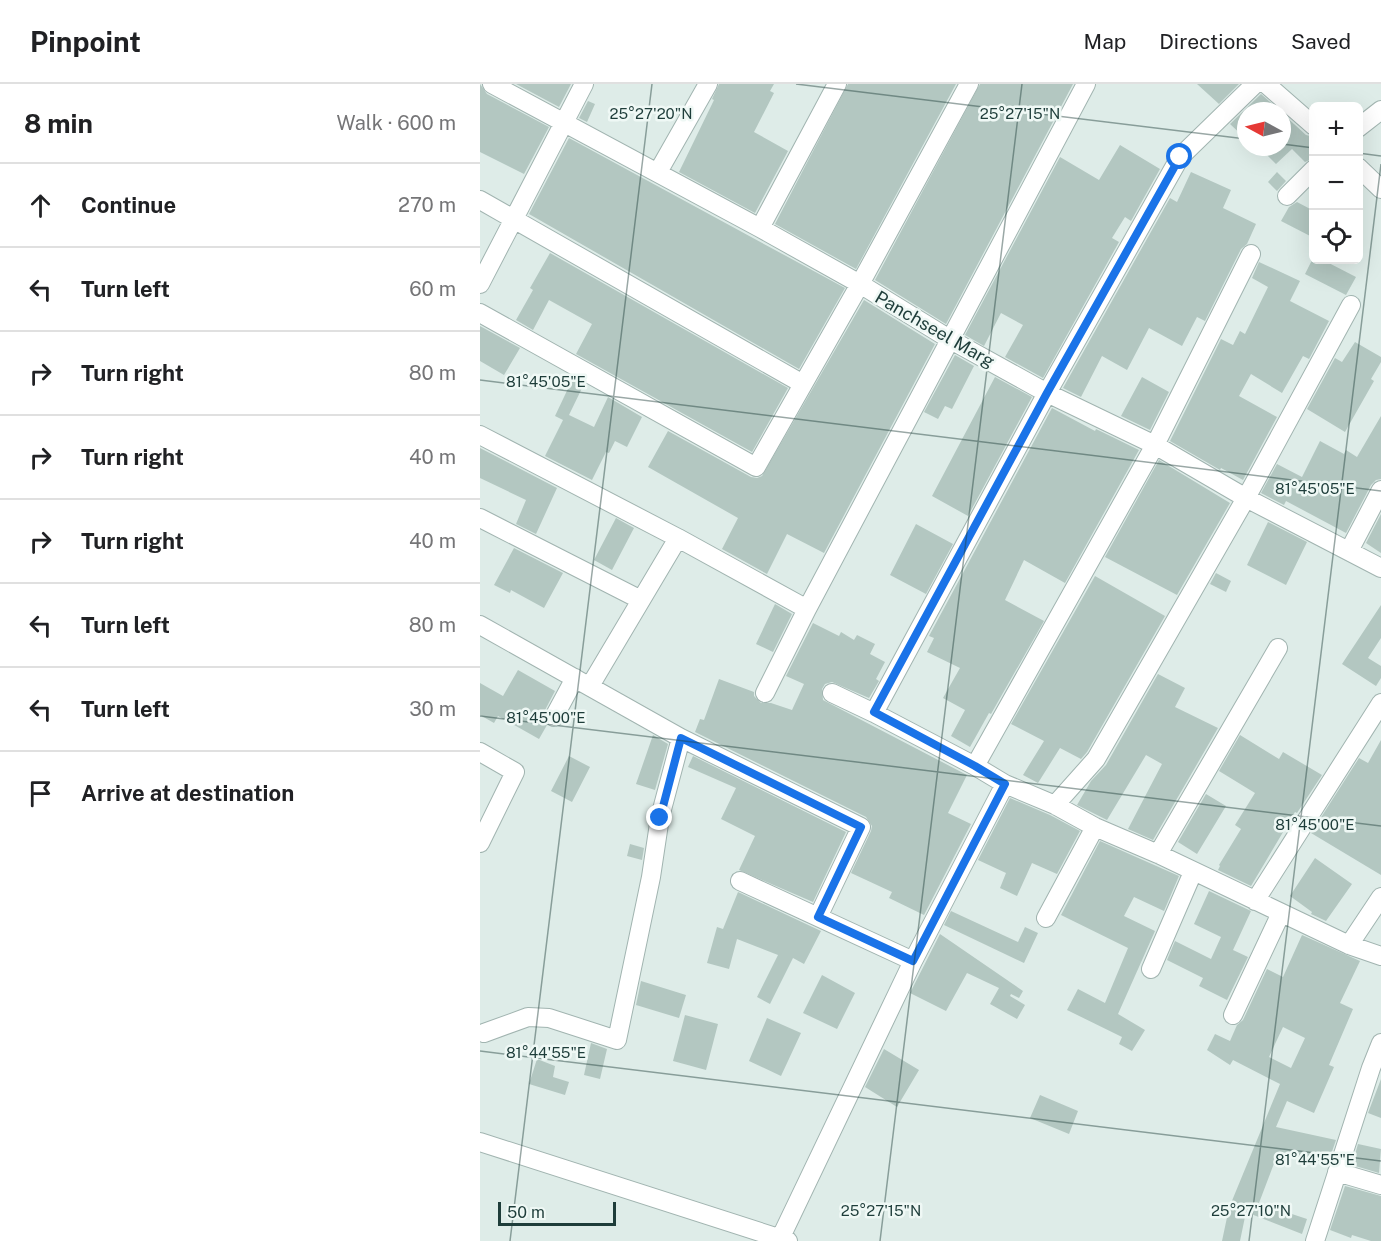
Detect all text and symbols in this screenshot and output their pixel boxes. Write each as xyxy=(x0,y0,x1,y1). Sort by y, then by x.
text: Pinpoint xyxy=(30,25,141,58)
text: Map xyxy=(1084,29,1126,54)
text: Directions xyxy=(1159,29,1258,54)
text: Saved xyxy=(1291,29,1351,54)
north arrow xyxy=(1237,102,1291,156)
map controls xyxy=(1309,102,1363,264)
button: + xyxy=(1309,102,1363,156)
text: 25°27'20"N xyxy=(610,105,692,122)
text: 25°27'15"N xyxy=(980,105,1060,122)
text: 8 min xyxy=(24,108,93,139)
text: Walk · 600 m xyxy=(337,111,456,135)
route start xyxy=(1166,143,1192,169)
button: − xyxy=(1309,156,1363,210)
icon: ahead xyxy=(24,189,57,222)
text: Continue xyxy=(81,192,176,218)
text: 270 m xyxy=(398,193,456,217)
button: locate xyxy=(1309,210,1363,264)
icon: left xyxy=(24,273,57,306)
text: Turn left xyxy=(81,276,170,302)
text: 60 m xyxy=(409,277,456,301)
street label: Panchseel Marg xyxy=(871,286,999,372)
icon: right xyxy=(24,357,57,390)
text: Turn right xyxy=(81,360,184,386)
text: 80 m xyxy=(409,361,456,385)
text: 81°45'05"E xyxy=(506,373,586,390)
icon: right xyxy=(24,441,57,474)
text: Turn right xyxy=(81,444,184,470)
text: 40 m xyxy=(409,445,456,469)
text: 81°45'05"E xyxy=(1275,480,1355,497)
icon: right xyxy=(24,525,57,558)
text: Turn right xyxy=(81,528,184,554)
text: 40 m xyxy=(409,529,456,553)
icon: left xyxy=(24,609,57,642)
text: Turn left xyxy=(81,612,170,638)
text: 80 m xyxy=(409,613,456,637)
icon: left xyxy=(24,693,57,726)
text: Turn left xyxy=(81,696,170,722)
text: 30 m xyxy=(409,697,456,721)
text: 81°45'00"E xyxy=(506,709,586,726)
icon: arrive xyxy=(24,777,57,810)
text: Arrive at destination xyxy=(81,780,294,806)
route end xyxy=(646,804,672,830)
text: 81°45'00"E xyxy=(1275,816,1355,833)
text: 81°44'55"E xyxy=(506,1044,586,1061)
text: 81°44'55"E xyxy=(1275,1151,1355,1168)
scale bar xyxy=(498,1199,616,1226)
text: 25°27'15"N xyxy=(841,1202,921,1219)
text: 25°27'10"N xyxy=(1211,1202,1291,1219)
text: 50 m xyxy=(507,1203,545,1222)

